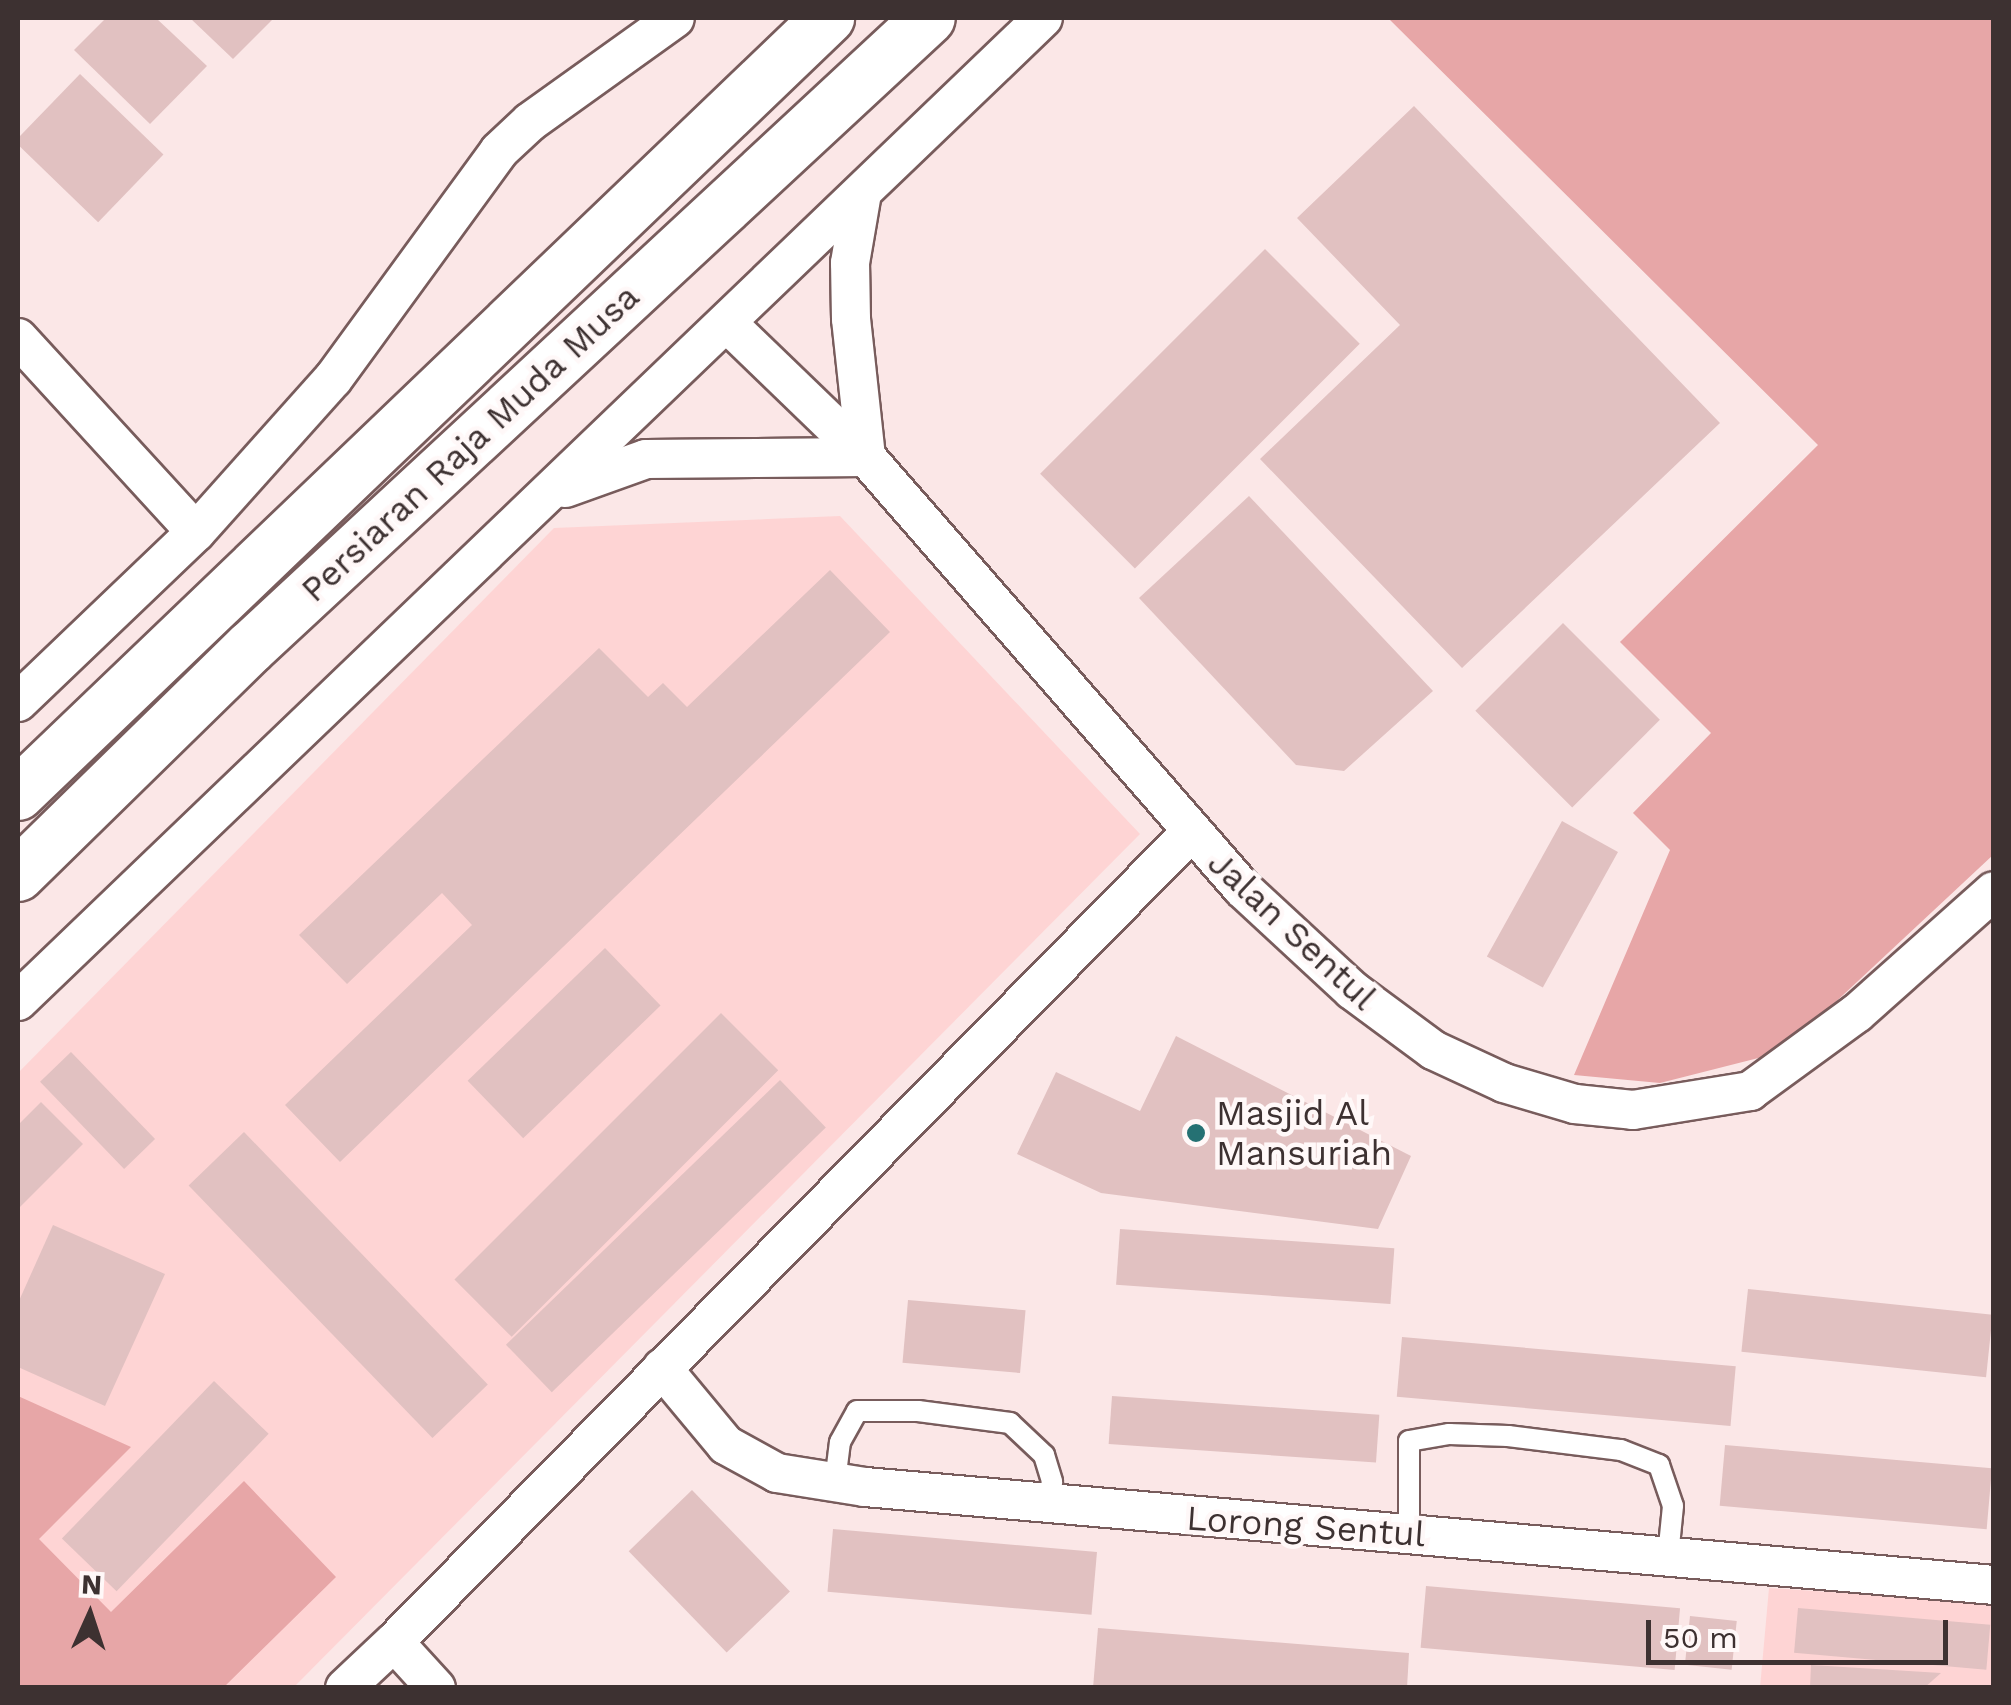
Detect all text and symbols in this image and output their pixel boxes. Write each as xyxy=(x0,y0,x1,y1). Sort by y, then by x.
street label: Persiaran Raja Muda Musa xyxy=(292,275,648,611)
street label: Jalan Sentul xyxy=(1199,842,1385,1018)
place label: Masjid Al Mansuriah xyxy=(1216,1092,1392,1174)
marker: Masjid Al Mansuriah xyxy=(1185,1122,1207,1144)
street label: Lorong Sentul xyxy=(1185,1497,1427,1555)
north arrow xyxy=(40,1565,140,1665)
text: N xyxy=(80,1568,103,1602)
scale bar xyxy=(1651,1600,1954,1662)
text: 50 m xyxy=(1663,1620,1738,1655)

